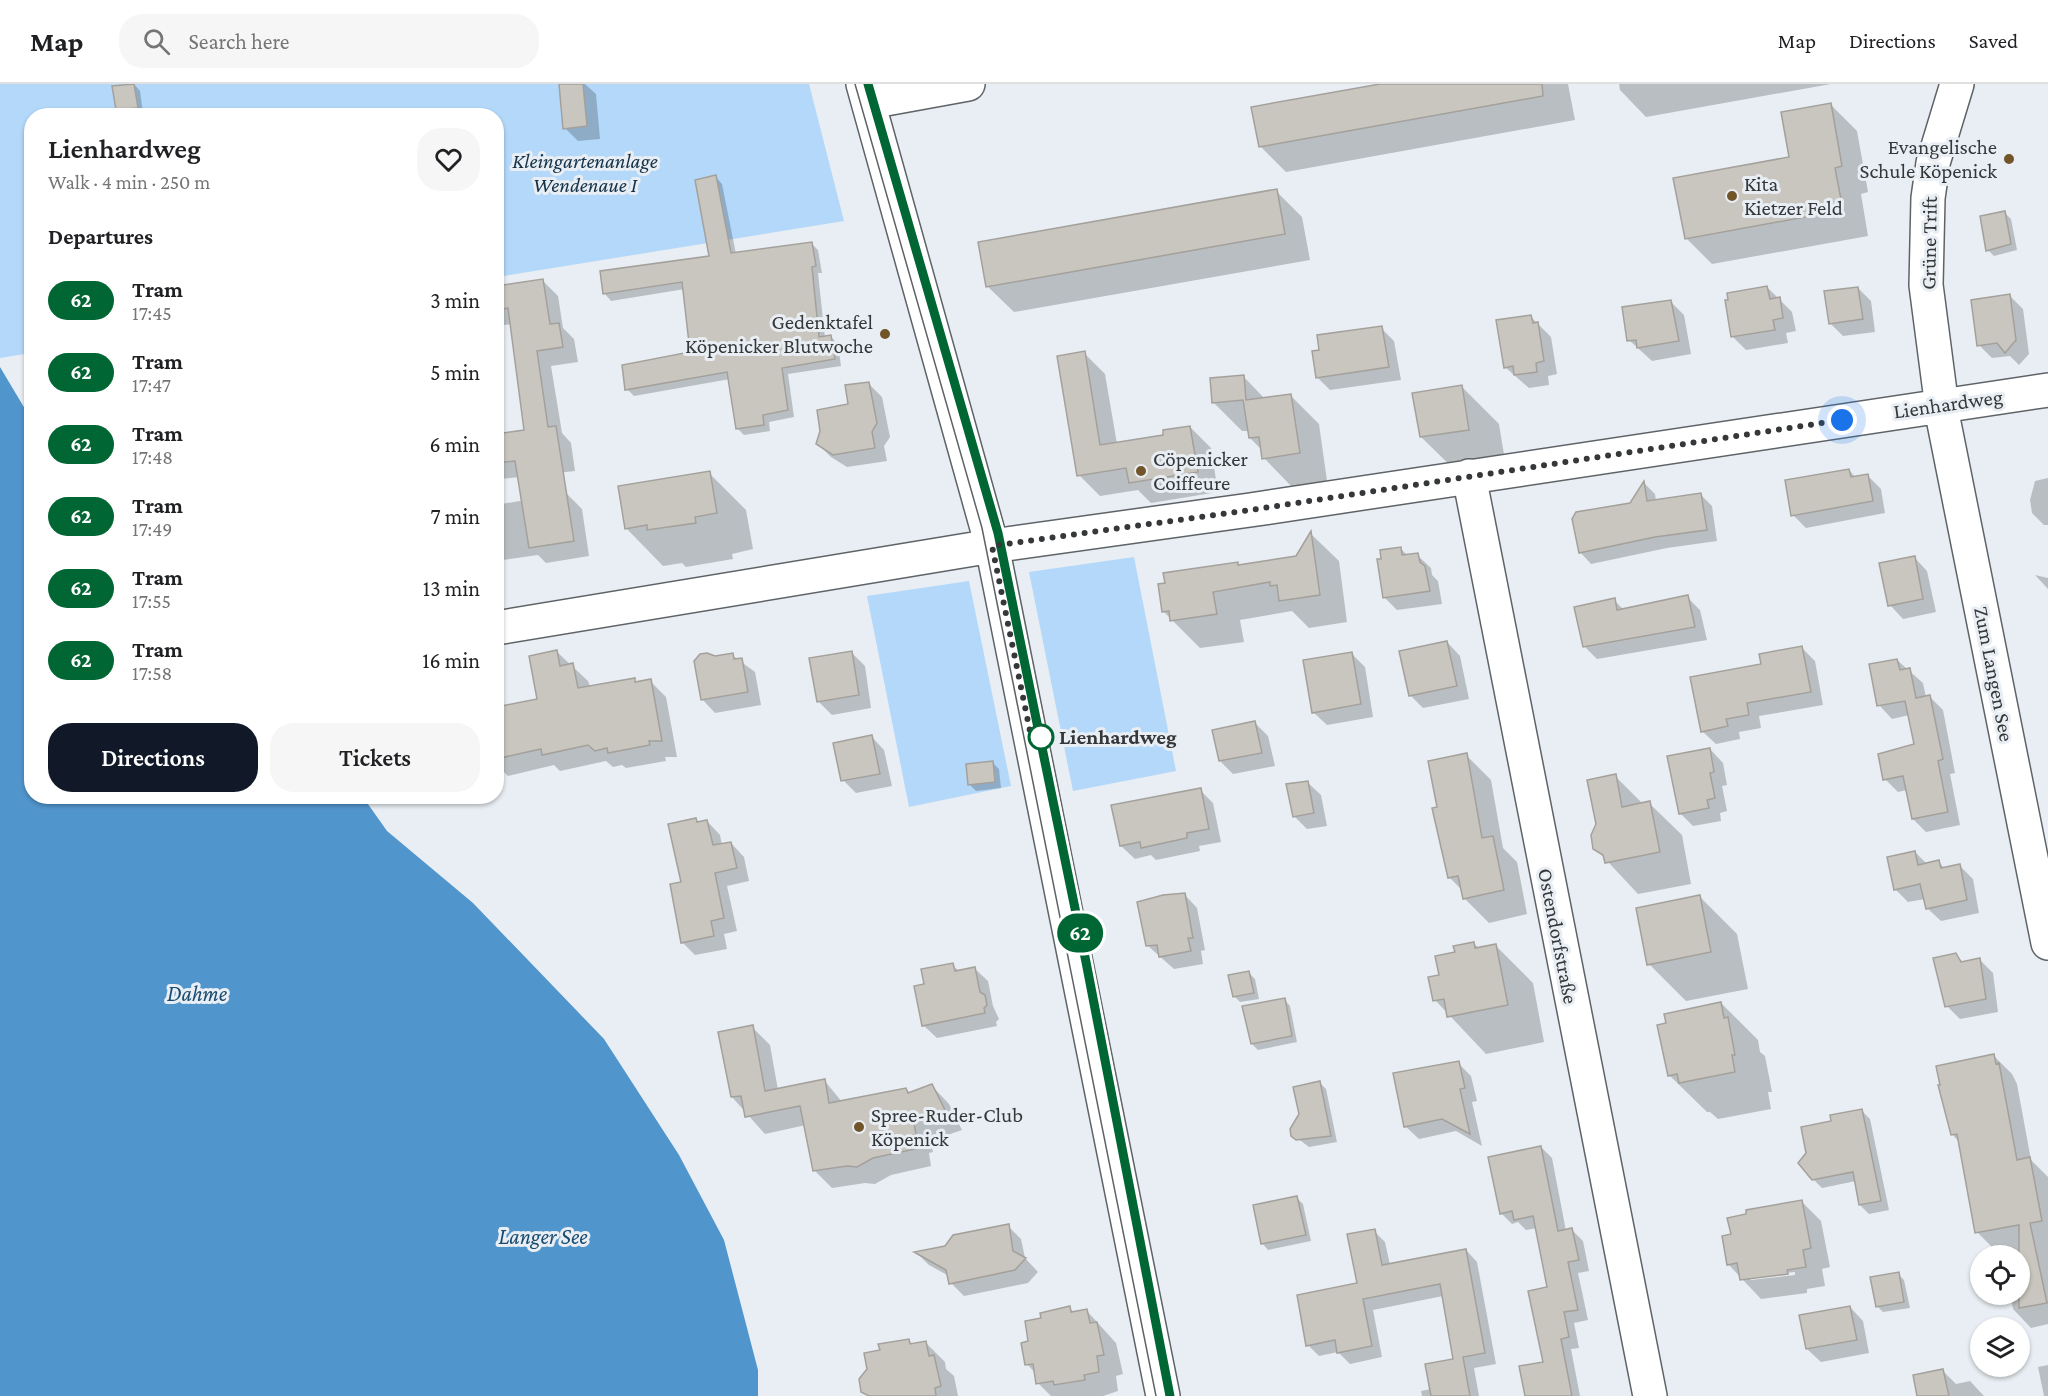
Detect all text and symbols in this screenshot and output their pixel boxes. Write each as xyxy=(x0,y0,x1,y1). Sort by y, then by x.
search box xyxy=(119,14,539,68)
icon: search xyxy=(140,25,173,58)
text: Map xyxy=(30,26,83,57)
text: Search here xyxy=(188,29,289,54)
text: Map xyxy=(1778,29,1816,53)
text: Directions xyxy=(1849,29,1936,53)
text: Saved xyxy=(1969,29,2018,53)
button: heart xyxy=(417,128,480,191)
text: Lienhardweg xyxy=(48,133,201,164)
place label: Evangelische Schule Köpenick xyxy=(1860,135,1997,183)
park label: Kleingartenanlage Wendenaue I xyxy=(512,149,658,197)
marker: Evangelische Schule Köpenick xyxy=(2002,152,2016,166)
text: Walk · 4 min · 250 m xyxy=(48,171,210,193)
place label: Kita Kietzer Feld xyxy=(1744,172,1843,220)
marker: Kita Kietzer Feld xyxy=(1725,189,1739,203)
street label: Grüne Trift xyxy=(1916,195,1942,290)
text: Departures xyxy=(48,224,153,249)
text: Tram xyxy=(132,277,183,302)
text: 62 xyxy=(70,288,92,312)
text: 3 min xyxy=(430,288,480,313)
text: 17:45 xyxy=(132,302,172,324)
place label: Gedenktafel Köpenicker Blutwoche xyxy=(685,310,873,358)
marker: Gedenktafel Köpenicker Blutwoche xyxy=(878,327,892,341)
text: Tram xyxy=(132,349,183,374)
text: 62 xyxy=(70,360,92,384)
text: 5 min xyxy=(430,360,480,385)
text: 17:47 xyxy=(132,374,171,396)
street label: Lienhardweg xyxy=(1892,384,2004,424)
your location xyxy=(1827,405,1857,435)
text: Tram xyxy=(132,421,183,446)
text: 62 xyxy=(70,432,92,456)
text: 6 min xyxy=(429,432,480,457)
text: 17:48 xyxy=(132,446,173,468)
place label: Cöpenicker Coiffeure xyxy=(1153,447,1248,495)
marker: Cöpenicker Coiffeure xyxy=(1134,464,1148,478)
text: Tram xyxy=(132,493,183,518)
text: 62 xyxy=(70,504,92,528)
text: 7 min xyxy=(430,504,480,529)
text: 17:49 xyxy=(132,518,172,540)
text: Tram xyxy=(132,565,183,590)
text: 62 xyxy=(70,576,92,600)
text: 13 min xyxy=(423,576,480,601)
text: 17:55 xyxy=(132,590,171,612)
street label: Zum Langen See xyxy=(1969,604,2019,744)
text: Tram xyxy=(132,637,183,662)
text: 62 xyxy=(70,648,92,672)
text: 16 min xyxy=(422,648,480,673)
text: 17:58 xyxy=(132,662,172,684)
button: Directions xyxy=(48,723,258,792)
button: Tickets xyxy=(270,723,480,792)
marker: Lienhardweg xyxy=(1028,724,1054,750)
place label: Lienhardweg xyxy=(1059,725,1177,749)
street label: Ostendorfstraße xyxy=(1533,866,1583,1006)
line badge: 62 xyxy=(1053,914,1107,952)
text: 62 xyxy=(1069,921,1091,945)
water label: Dahme xyxy=(167,981,228,1006)
place label: Spree-Ruder-Club Köpenick xyxy=(871,1103,1023,1151)
marker: Spree-Ruder-Club Köpenick xyxy=(852,1120,866,1134)
water label: Langer See xyxy=(498,1224,588,1249)
map controls xyxy=(1970,1245,2030,1377)
button: locate xyxy=(1970,1245,2030,1305)
button: layers xyxy=(1970,1317,2030,1377)

